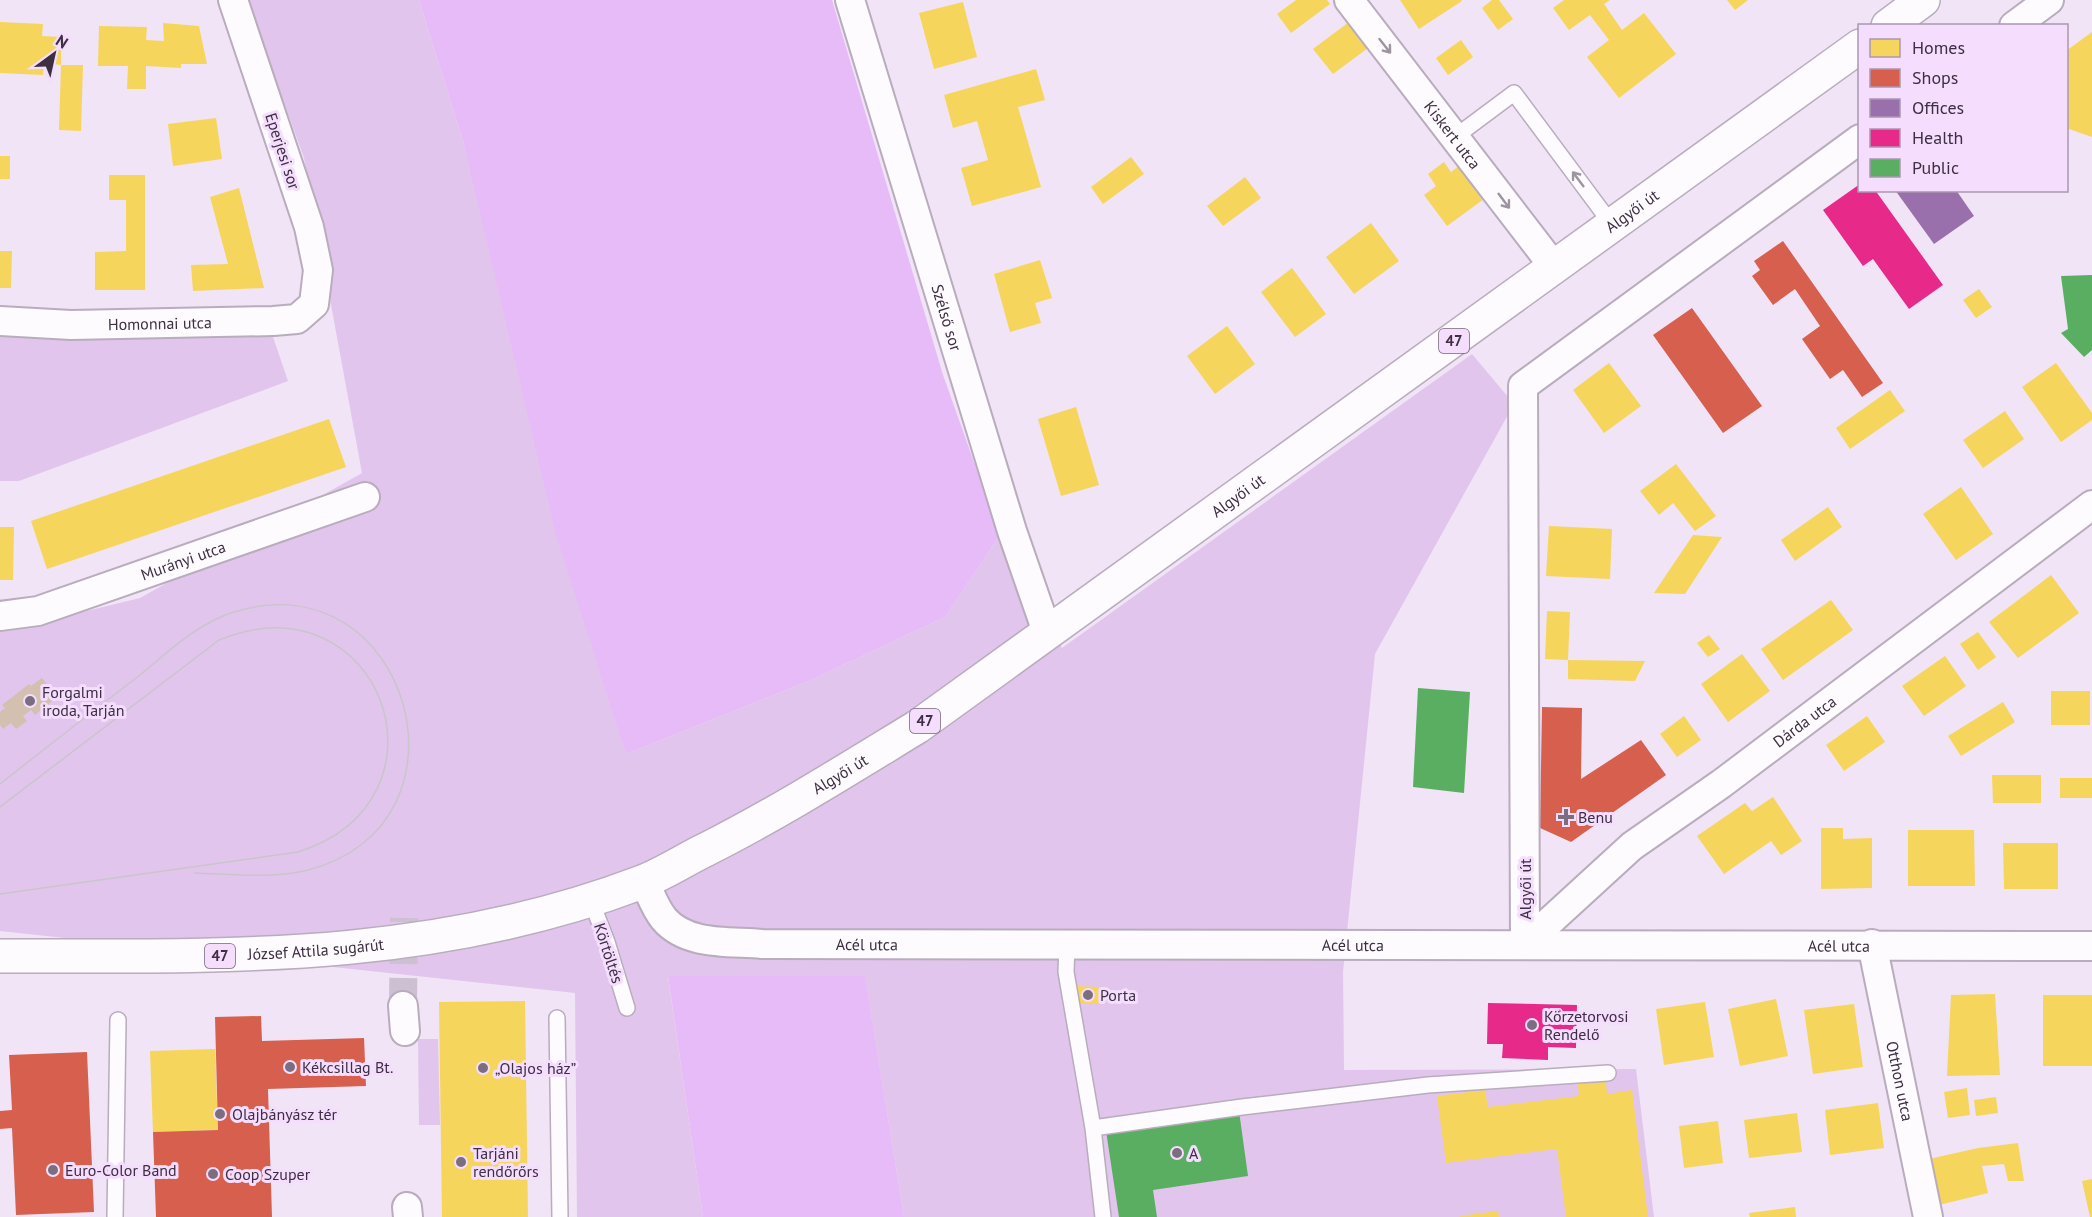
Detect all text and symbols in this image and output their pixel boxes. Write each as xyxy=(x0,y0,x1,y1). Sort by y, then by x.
north arrow xyxy=(24,24,84,84)
legend xyxy=(1858,24,2068,192)
text: N xyxy=(52,30,72,53)
text: Homes xyxy=(1912,36,1965,59)
one-way arrow xyxy=(1379,38,1391,54)
text: Shops xyxy=(1912,66,1958,89)
text: Offices xyxy=(1912,96,1964,119)
street label: Kiskert utca xyxy=(1420,97,1485,173)
street label: Eperjesi sor xyxy=(261,110,305,192)
text: Health xyxy=(1912,126,1963,149)
text: Public xyxy=(1912,156,1959,179)
one-way arrow xyxy=(1572,171,1585,187)
street label: Algyői út xyxy=(1601,184,1663,237)
one-way arrow xyxy=(1497,193,1510,209)
street label: Szélső sor xyxy=(927,282,967,354)
street label: Homonnai utca xyxy=(108,312,212,334)
road number: 47 xyxy=(1439,329,1469,353)
street label: Algyői út xyxy=(1207,469,1269,521)
street label: Murányi utca xyxy=(138,536,228,584)
place label: Forgalmi iroda, Tarján xyxy=(42,682,125,720)
street label: Dárda utca xyxy=(1769,691,1840,751)
marker: Forgalmi iroda, Tarján xyxy=(23,694,37,708)
road number: 47 xyxy=(910,709,940,733)
street label: Algyői út xyxy=(809,749,872,798)
place label: Benu xyxy=(1578,807,1613,827)
marker: Benu xyxy=(1559,810,1573,824)
street label: Algyői út xyxy=(1515,858,1535,920)
street label: Körtöltés xyxy=(590,920,628,986)
street label: József Attila sugárút xyxy=(246,934,386,964)
street label: Acél utca xyxy=(836,934,898,954)
street label: Acél utca xyxy=(1322,935,1384,955)
street label: Acél utca xyxy=(1808,936,1870,956)
road number: 47 xyxy=(205,944,235,968)
place label: Porta xyxy=(1100,985,1136,1005)
marker: Porta xyxy=(1081,988,1095,1002)
place label: Körzetorvosi Rendelő xyxy=(1544,1006,1628,1044)
marker: Körzetorvosi Rendelő xyxy=(1525,1018,1539,1032)
street label: Otthon utca xyxy=(1882,1039,1918,1123)
place label: Kékcsillag Bt. xyxy=(302,1057,393,1077)
place label: „Olajos ház” xyxy=(495,1058,576,1078)
marker: Kékcsillag Bt. xyxy=(283,1060,297,1074)
marker: „Olajos ház” xyxy=(476,1061,490,1075)
place label: Olajbányász tér xyxy=(232,1104,338,1124)
marker: Olajbányász tér xyxy=(213,1107,227,1121)
place label: Tarjáni rendőrőrs xyxy=(473,1143,539,1181)
place label: A xyxy=(1189,1143,1199,1163)
marker: A xyxy=(1170,1146,1184,1160)
marker: Tarjáni rendőrőrs xyxy=(454,1155,468,1169)
place label: Euro-Color Band xyxy=(65,1160,177,1180)
marker: Euro-Color Band xyxy=(46,1163,60,1177)
place label: Coop Szuper xyxy=(225,1164,311,1184)
marker: Coop Szuper xyxy=(206,1167,220,1181)

